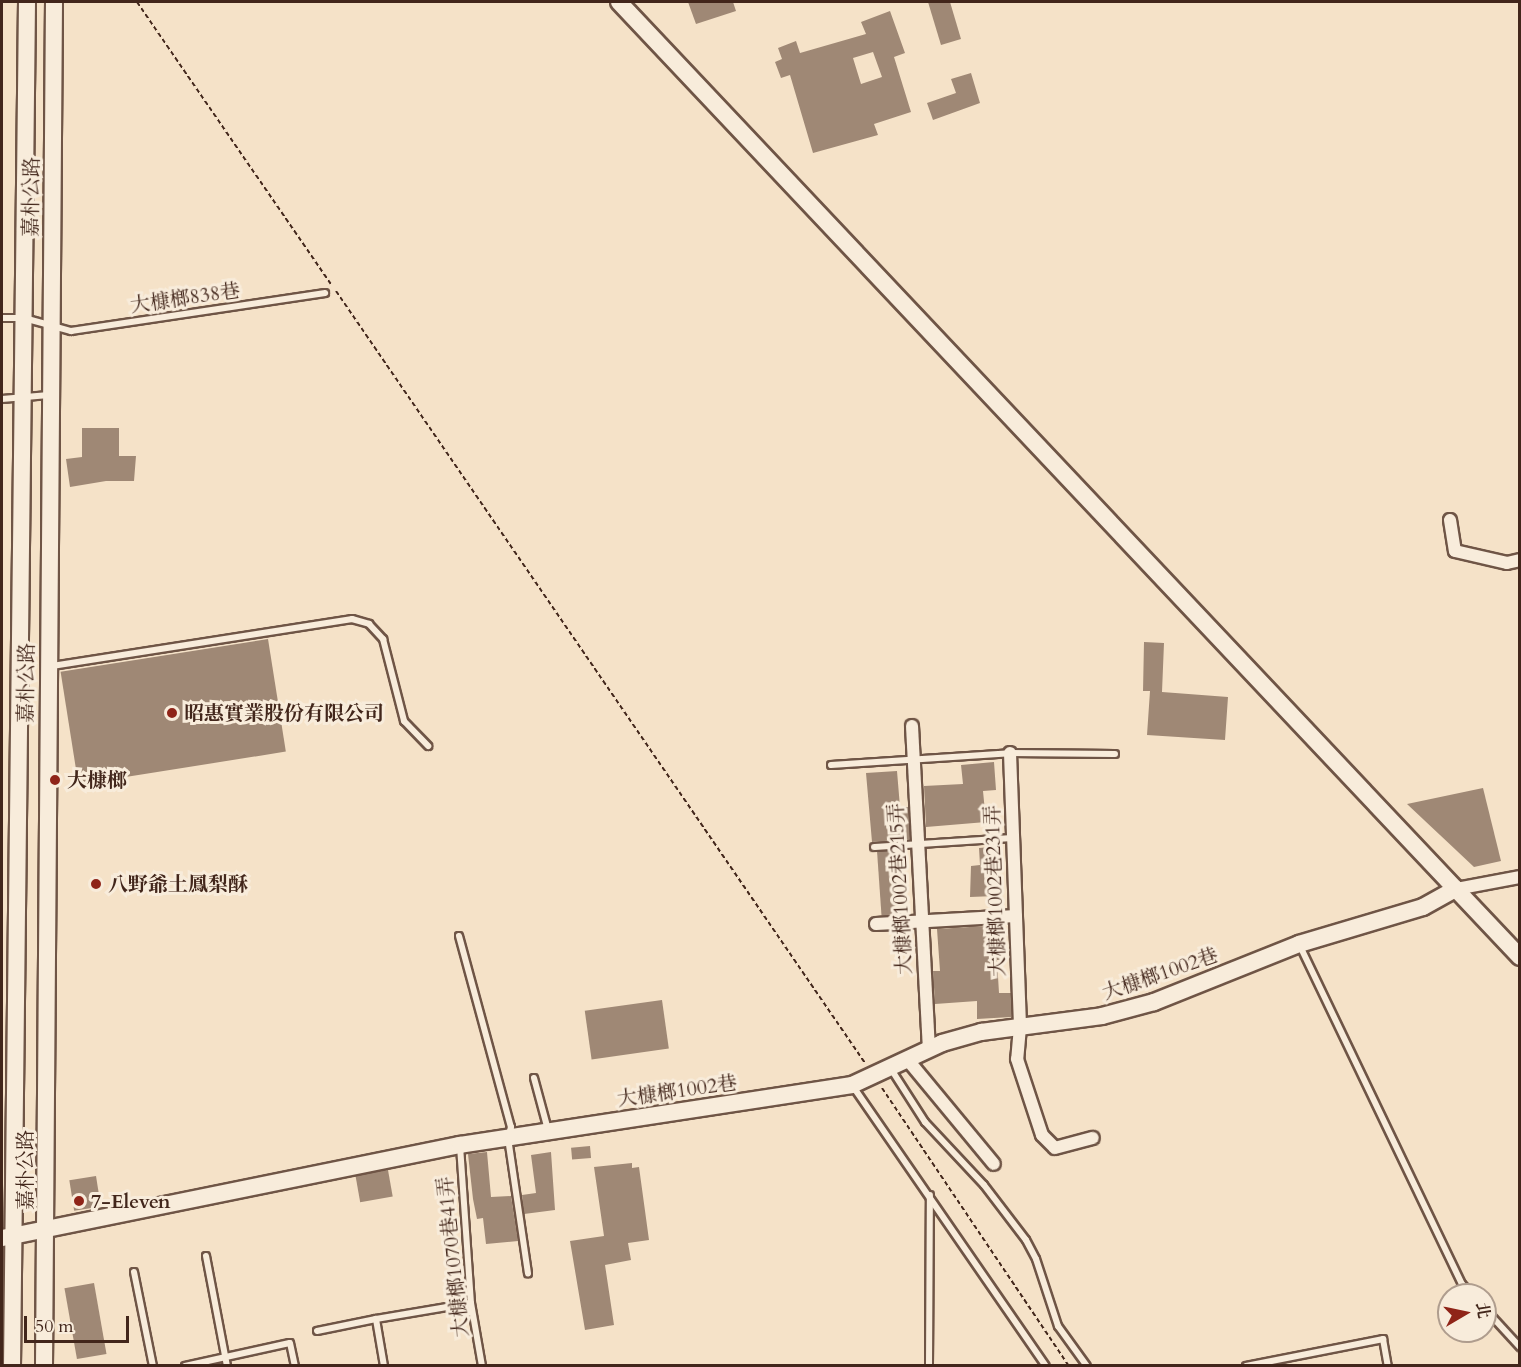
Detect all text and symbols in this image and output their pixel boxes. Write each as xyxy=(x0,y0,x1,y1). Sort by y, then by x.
street label: 嘉朴公路 xyxy=(18,157,44,237)
street label: 大槺榔838巷 xyxy=(129,278,241,318)
street label: 嘉朴公路 xyxy=(13,643,39,723)
place label: 昭惠實業股份有限公司 xyxy=(184,701,384,725)
marker: 昭惠實業股份有限公司 xyxy=(165,706,179,720)
place label: 大槺榔 xyxy=(67,768,127,792)
marker: 大槺榔 xyxy=(48,773,62,787)
street label: 大槺榔1002巷215弄 xyxy=(884,803,916,975)
street label: 大槺榔1002巷231弄 xyxy=(980,805,1010,977)
place label: 八野爺土鳳梨酥 xyxy=(108,872,248,896)
marker: 八野爺土鳳梨酥 xyxy=(89,877,103,891)
street label: 大槺榔1002巷 xyxy=(1099,943,1221,1005)
street label: 大槺榔1002巷 xyxy=(615,1071,739,1111)
street label: 嘉朴公路 xyxy=(13,1130,37,1210)
street label: 大槺榔1070巷41弄 xyxy=(433,1175,473,1339)
place label: 7-Eleven xyxy=(91,1189,171,1213)
marker: 7-Eleven xyxy=(72,1194,86,1208)
north arrow xyxy=(1437,1283,1497,1343)
text: 北 xyxy=(1471,1301,1495,1320)
scale bar xyxy=(27,1304,132,1342)
text: 50 m xyxy=(35,1314,74,1339)

